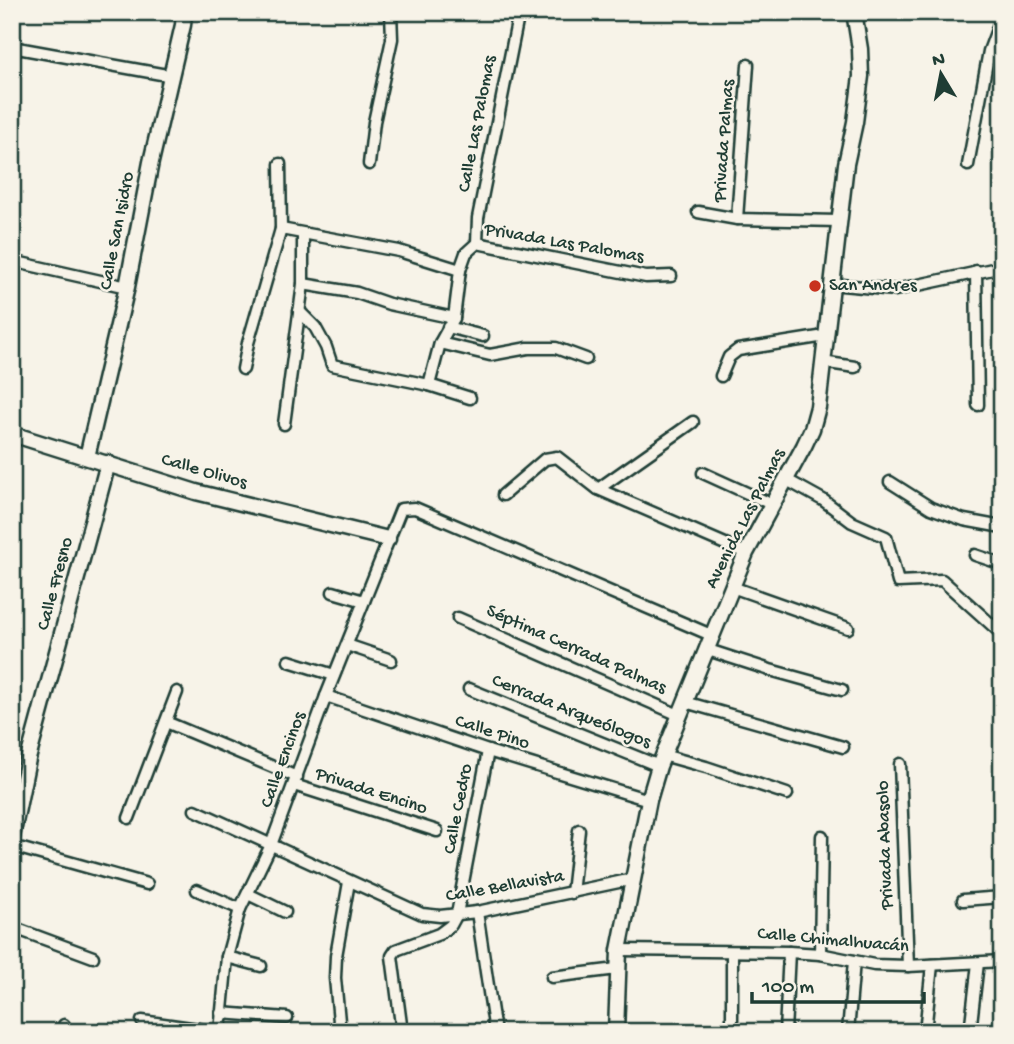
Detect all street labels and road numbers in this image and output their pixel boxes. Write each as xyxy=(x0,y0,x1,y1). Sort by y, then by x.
street label: Calle Las Palomas xyxy=(453,53,503,194)
street label: Privada Palmas xyxy=(709,78,741,204)
street label: Calle San Isidro xyxy=(95,170,141,292)
street label: Privada Las Palomas xyxy=(481,218,647,270)
street label: Avenida Las Palmas xyxy=(701,444,792,593)
street label: Calle Olivos xyxy=(158,449,251,496)
street label: Calle Fresno xyxy=(33,535,80,633)
street label: Séptima Cerrada Palmas xyxy=(482,600,671,701)
street label: Cerrada Arqueólogos xyxy=(488,670,655,755)
street label: Calle Encinos xyxy=(256,708,312,811)
street label: Calle Pino xyxy=(452,710,532,756)
street label: Calle Cedro xyxy=(439,762,479,856)
street label: Privada Encino xyxy=(311,763,430,821)
street label: Privada Abasolo xyxy=(872,780,900,911)
street label: Calle Bellavista xyxy=(444,865,567,909)
street label: Calle Chimalhuacán xyxy=(756,923,910,959)

